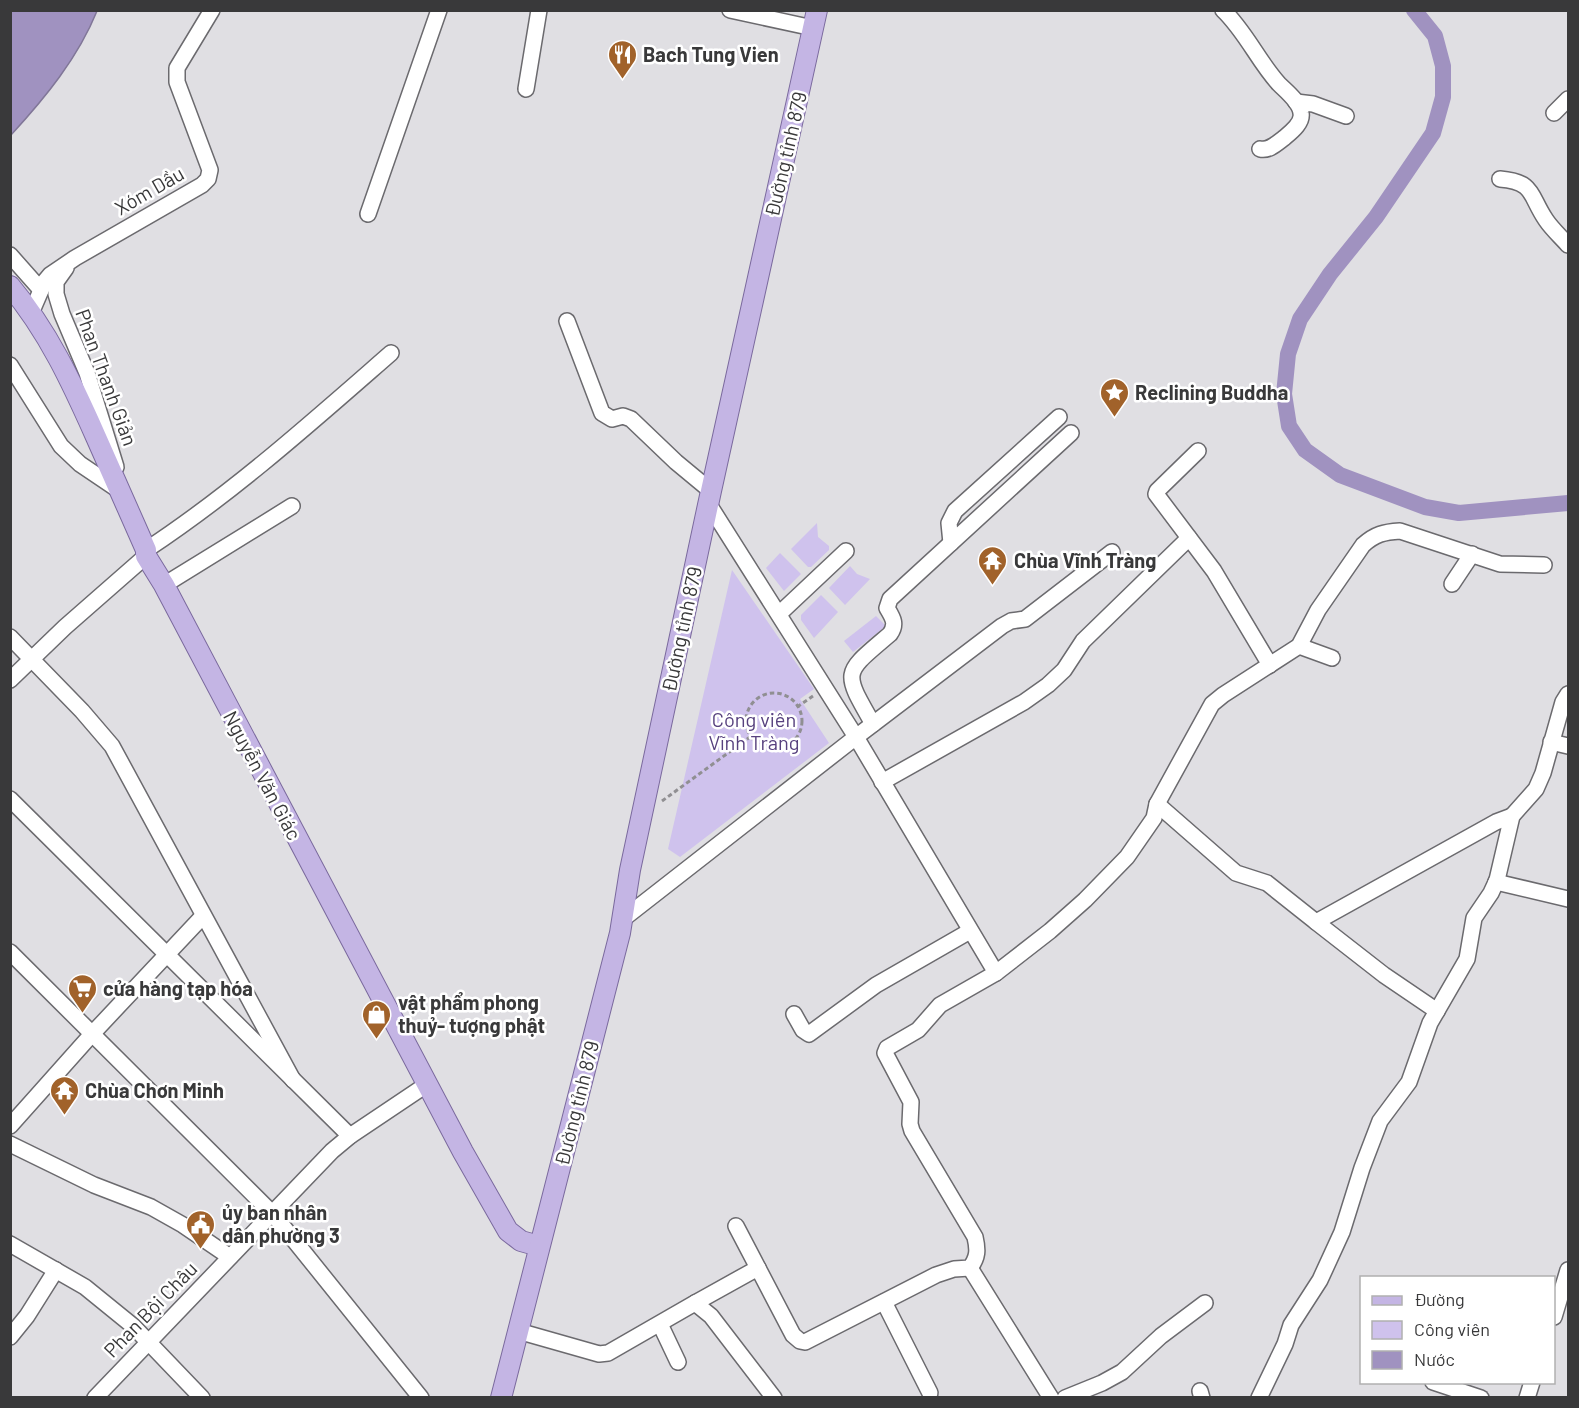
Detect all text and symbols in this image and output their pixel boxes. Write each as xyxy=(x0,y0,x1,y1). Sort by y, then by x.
restaurant icon: Bach Tung Vien xyxy=(606,38,638,80)
place label: Bach Tung Vien xyxy=(643,42,779,66)
street label: Đường tỉnh 879 xyxy=(759,89,811,219)
street label: Xóm Dầu xyxy=(110,161,188,219)
street label: Phan Thanh Giản xyxy=(71,305,143,449)
place icon: Reclining Buddha xyxy=(1098,376,1130,418)
place label: Reclining Buddha xyxy=(1135,380,1288,404)
temple icon: Chùa Vĩnh Tràng xyxy=(977,544,1009,586)
place label: Chùa Vĩnh Tràng xyxy=(1014,548,1156,572)
street label: Đường tỉnh 879 xyxy=(656,564,706,694)
street label: Nguyễn Văn Giác xyxy=(219,706,307,844)
park label: Công viên Vĩnh Tràng xyxy=(709,707,799,754)
supermarket icon: cửa hàng tạp hóa xyxy=(66,972,98,1014)
place label: cửa hàng tạp hóa xyxy=(103,976,253,1000)
place label: vật phẩm phong thuỷ- tượng phật xyxy=(398,990,545,1037)
shop icon: vật phẩm phong thuỷ- tượng phật xyxy=(361,998,393,1040)
street label: Đường tỉnh 879 xyxy=(549,1038,603,1168)
temple icon: Chùa Chơn Minh xyxy=(48,1074,80,1116)
place label: Chùa Chơn Minh xyxy=(85,1078,224,1102)
place label: ủy ban nhân dân phường 3 xyxy=(222,1200,340,1247)
public building icon: ủy ban nhân dân phường 3 xyxy=(185,1208,217,1250)
street label: Phan Bội Châu xyxy=(98,1256,202,1362)
legend xyxy=(1360,1276,1555,1384)
text: Đường xyxy=(1414,1288,1465,1310)
text: Công viên xyxy=(1414,1318,1490,1340)
text: Nước xyxy=(1414,1348,1455,1370)

